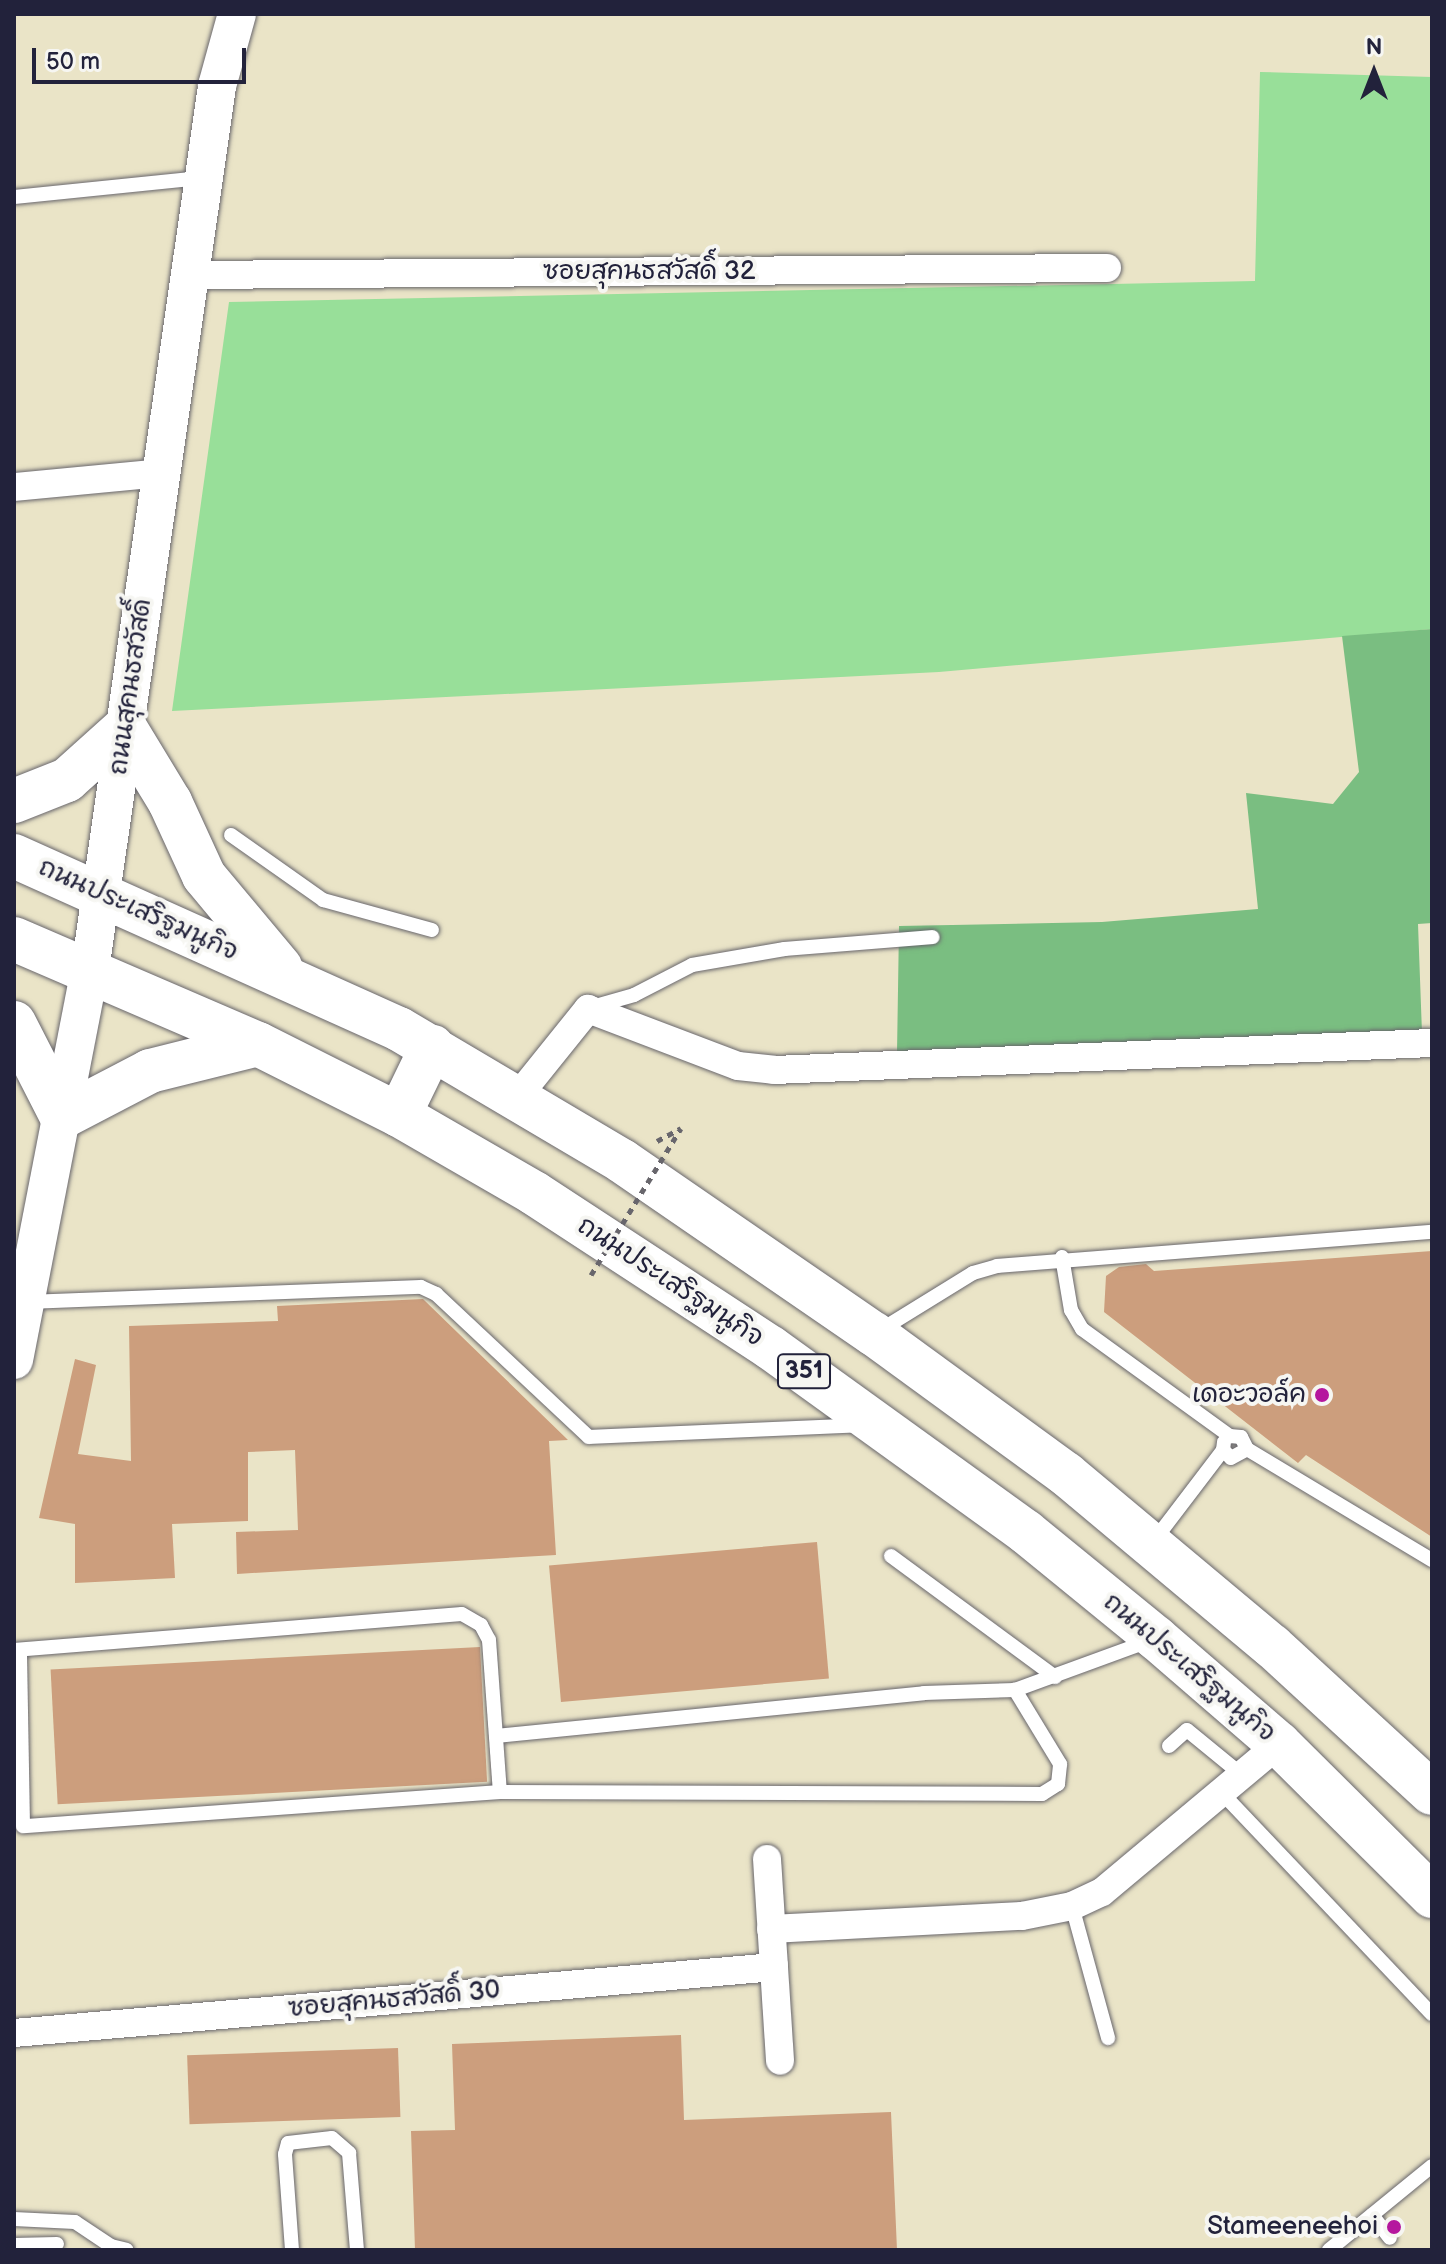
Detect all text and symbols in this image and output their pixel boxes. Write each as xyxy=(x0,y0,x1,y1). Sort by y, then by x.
scale bar xyxy=(36,32,250,82)
north arrow xyxy=(1334,32,1414,112)
text: N xyxy=(1366,34,1382,61)
text: 50 m xyxy=(46,47,100,76)
street label: ซอยสุคนธสวัสดิ์ 32 xyxy=(543,256,755,288)
street label: ถนนสุคนธสวัสดิ์ xyxy=(103,597,159,777)
street label: ถนนประเสริฐมนูกิจ xyxy=(34,852,242,968)
street label: ถนนประเสริฐมนูกิจ xyxy=(571,1210,769,1354)
road number: 351 xyxy=(776,1351,832,1391)
place label: เดอะวอล์ค xyxy=(1192,1379,1306,1411)
marker: เดอะวอล์ค xyxy=(1313,1386,1331,1404)
street label: ถนนประเสริฐมนูกิจ xyxy=(1097,1587,1281,1749)
street label: ซอยสุคนธสวัสดิ์ 30 xyxy=(287,1975,501,2025)
place label: Stameeneehoi xyxy=(1207,2211,1378,2243)
marker: Stameeneehoi xyxy=(1385,2218,1403,2236)

